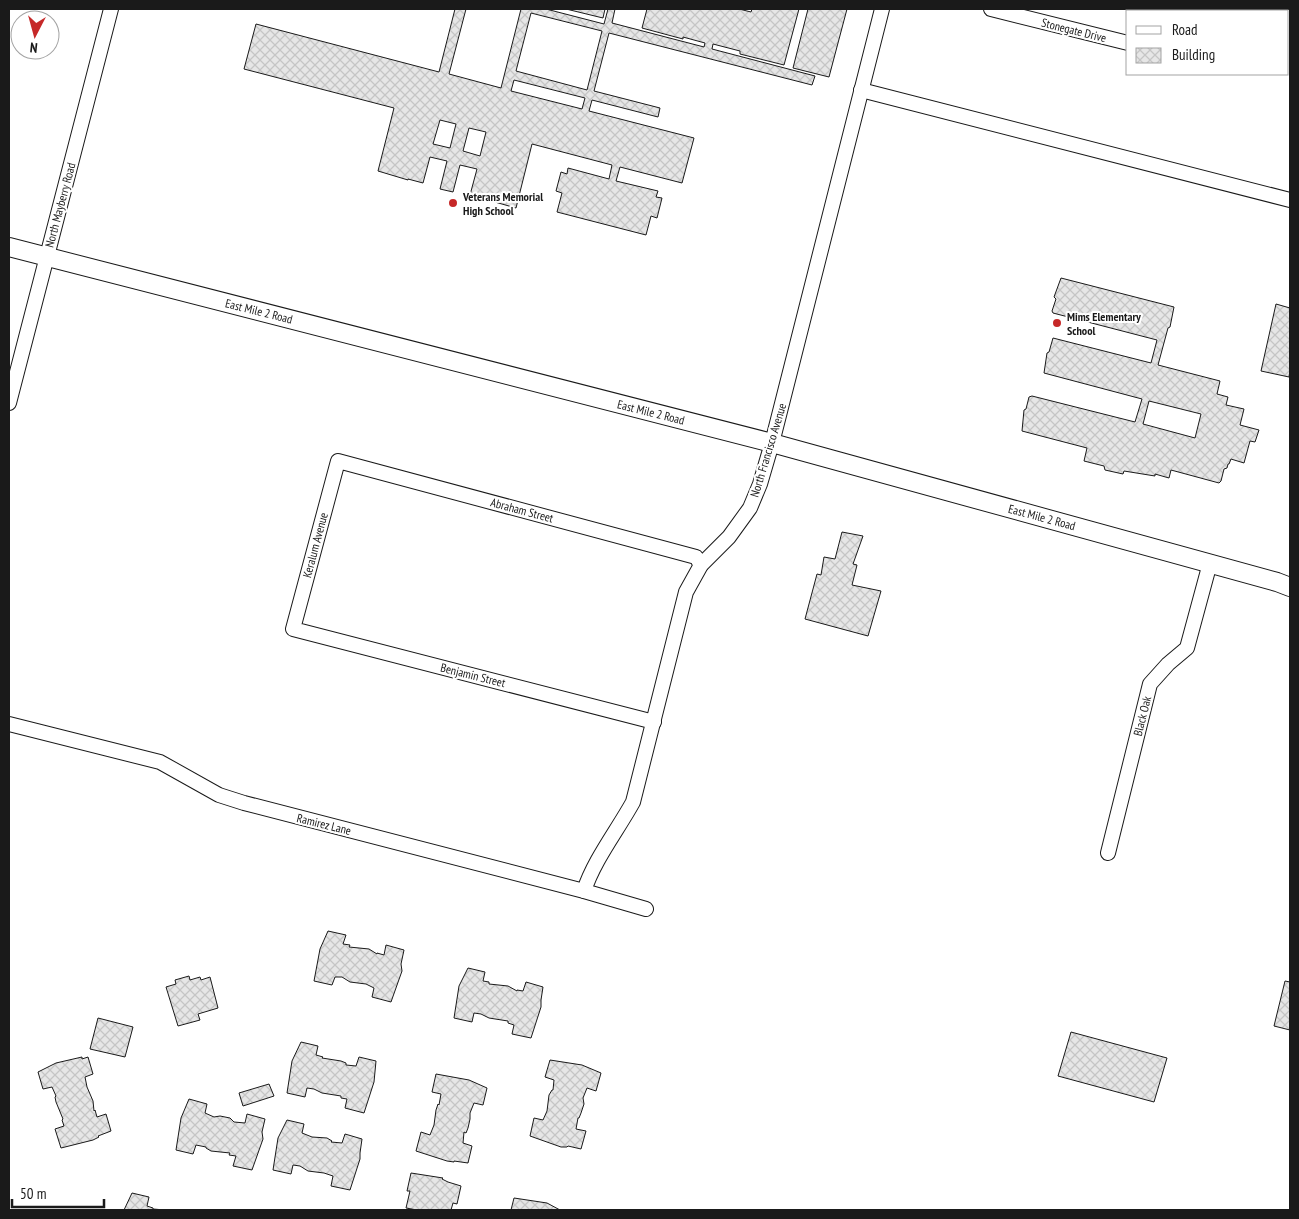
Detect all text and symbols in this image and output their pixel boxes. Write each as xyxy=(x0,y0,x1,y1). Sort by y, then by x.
north arrow xyxy=(10,10,60,60)
legend xyxy=(1126,10,1289,75)
street label: Stonegate Drive xyxy=(1040,15,1108,45)
text: Road xyxy=(1172,20,1198,39)
text: N xyxy=(29,39,38,57)
text: Building xyxy=(1172,45,1215,64)
street label: North Mayberry Road xyxy=(41,161,79,249)
place label: Veterans Memorial High School xyxy=(462,189,543,218)
marker: Veterans Memorial High School xyxy=(447,197,459,209)
street label: East Mile 2 Road xyxy=(224,295,294,327)
place label: Mims Elementary School xyxy=(1067,309,1141,338)
marker: Mims Elementary School xyxy=(1051,317,1063,329)
street label: East Mile 2 Road xyxy=(616,396,686,428)
street label: North Francisco Avenue xyxy=(747,401,789,499)
street label: Abraham Street xyxy=(489,494,556,526)
street label: East Mile 2 Road xyxy=(1007,501,1077,533)
street label: Keralum Avenue xyxy=(299,511,331,579)
street label: Benjamin Street xyxy=(439,660,508,690)
street label: Black Oak xyxy=(1130,694,1154,737)
street label: Ramirez Lane xyxy=(295,810,353,838)
scale bar xyxy=(12,1176,105,1208)
text: 50 m xyxy=(20,1184,46,1203)

